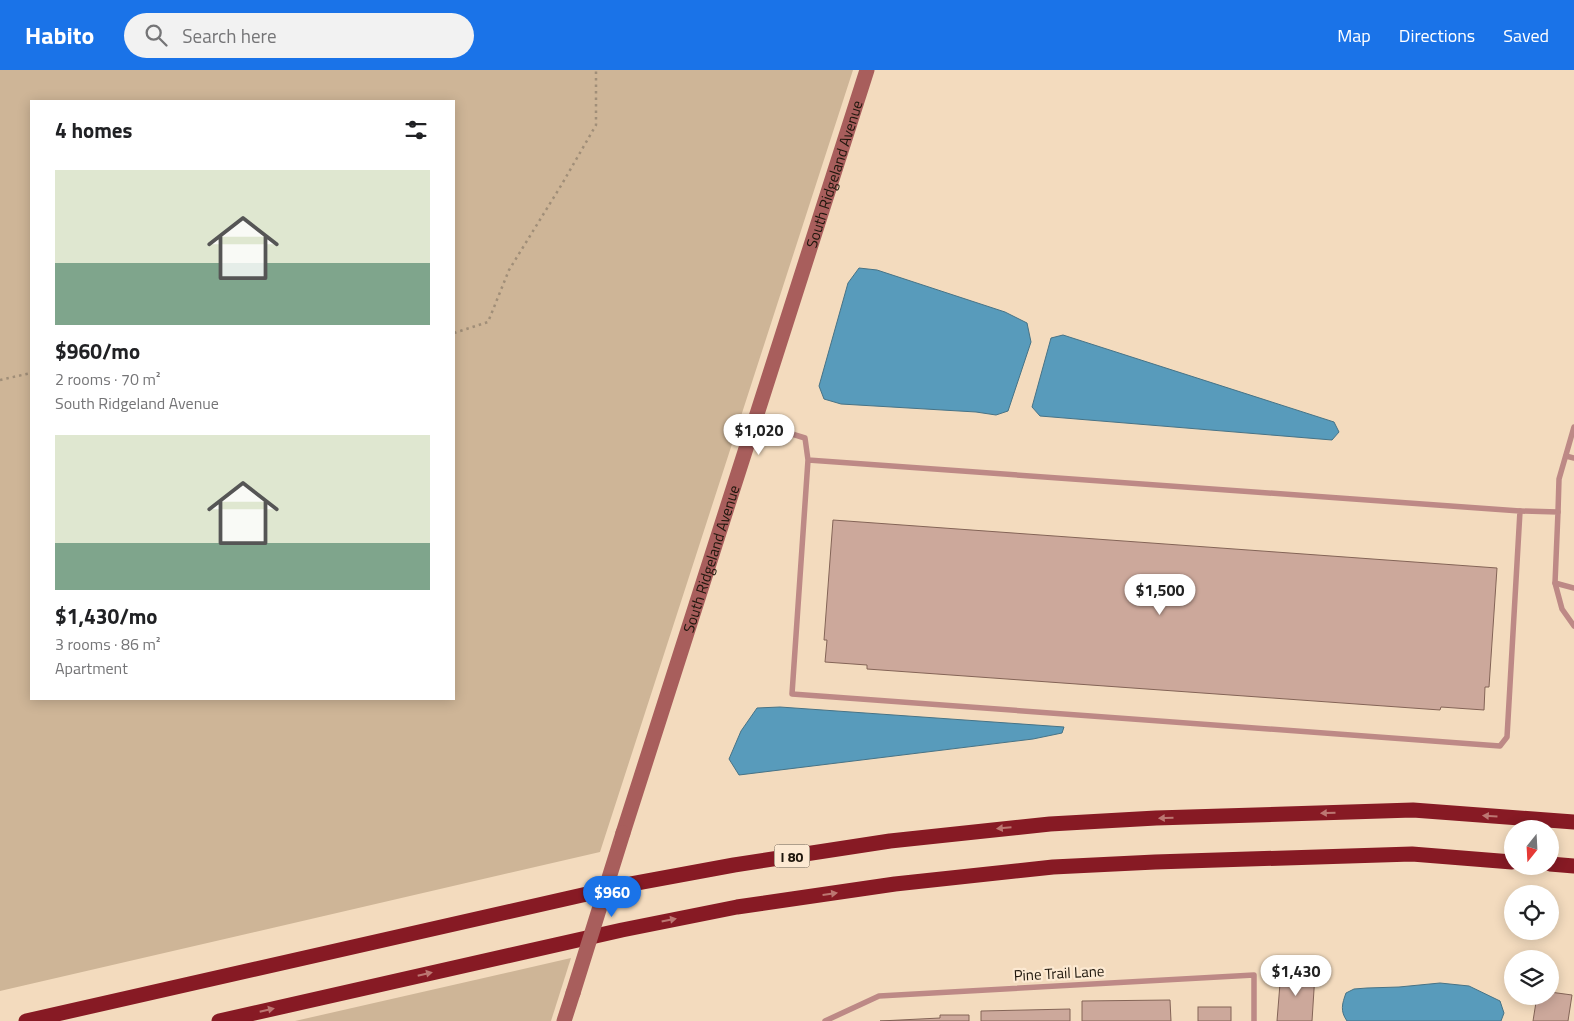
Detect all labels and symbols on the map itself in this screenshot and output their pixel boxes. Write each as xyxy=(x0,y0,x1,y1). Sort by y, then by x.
street label: South Ridgeland Avenue xyxy=(799,97,868,251)
pin: $1,020 xyxy=(718,414,800,456)
street label: South Ridgeland Avenue xyxy=(676,482,745,635)
pin: $1,500 xyxy=(1119,574,1201,616)
one-way arrow xyxy=(1320,809,1336,817)
one-way arrow xyxy=(1482,812,1498,820)
one-way arrow xyxy=(1158,814,1174,822)
north arrow xyxy=(1504,820,1559,875)
one-way arrow xyxy=(995,825,1011,833)
road number: I 80 xyxy=(774,844,810,868)
pin: $960 xyxy=(582,876,642,918)
one-way arrow xyxy=(822,889,838,897)
one-way arrow xyxy=(662,916,678,924)
pin: $1,430 xyxy=(1255,954,1337,997)
street label: Pine Trail Lane xyxy=(1013,959,1105,987)
one-way arrow xyxy=(418,970,433,978)
one-way arrow xyxy=(259,1006,274,1014)

